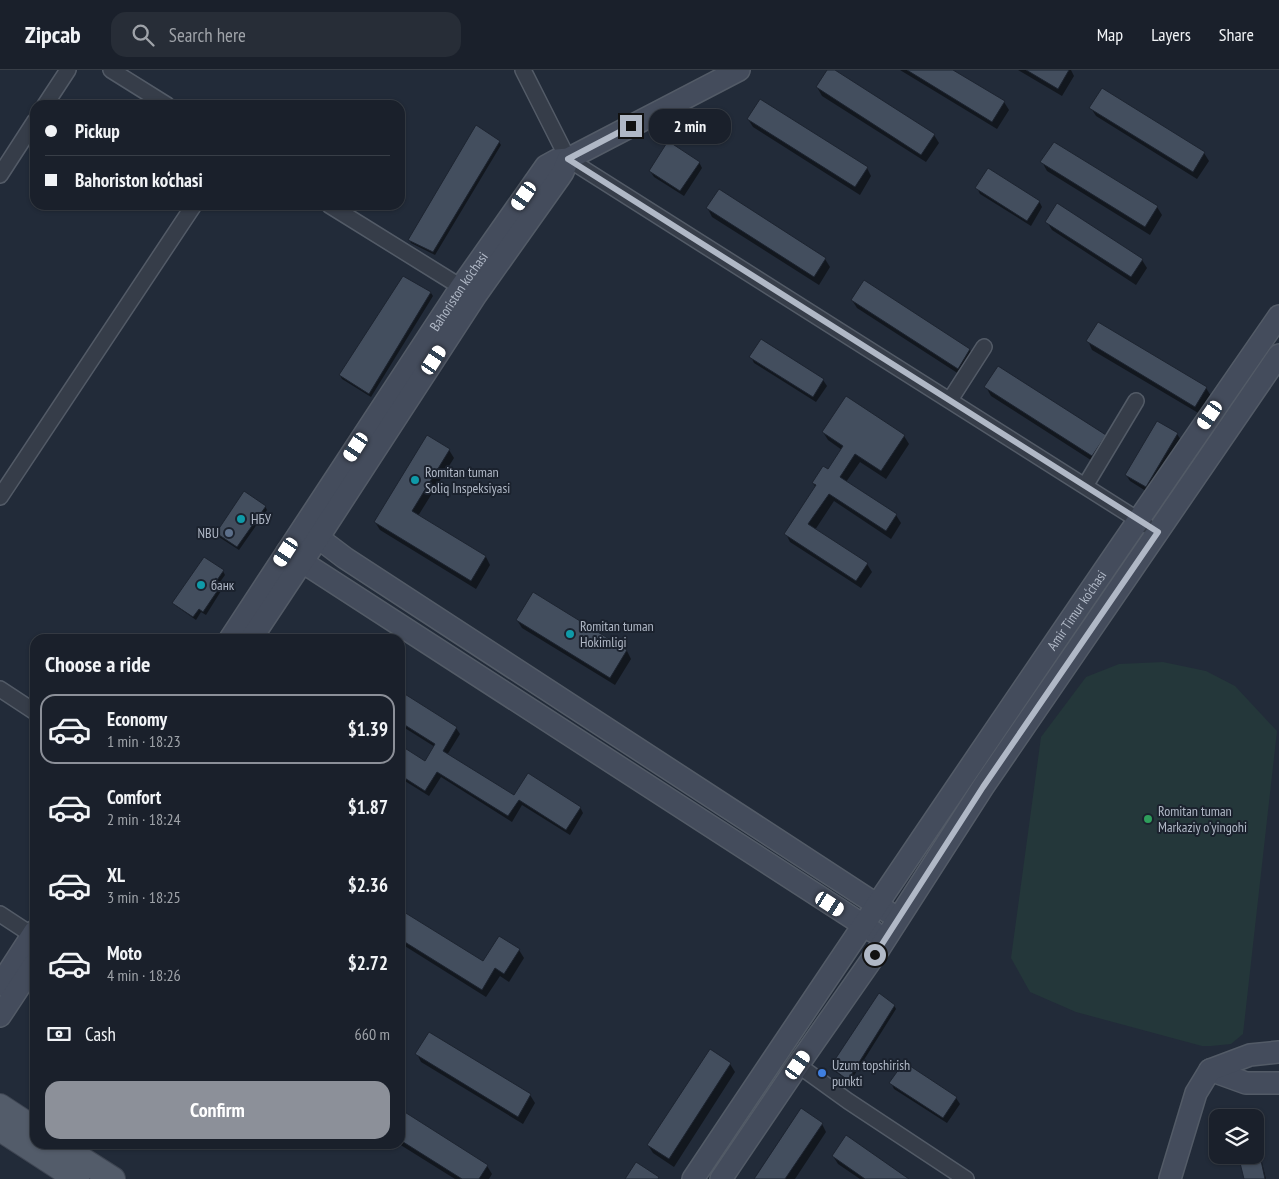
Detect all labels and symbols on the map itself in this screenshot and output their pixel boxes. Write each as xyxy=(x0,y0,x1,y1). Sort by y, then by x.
callout: 2 min xyxy=(648,108,731,144)
route end xyxy=(620,115,642,137)
car xyxy=(509,179,538,213)
street label: Bahoriston ko‘chasi xyxy=(426,249,492,334)
car xyxy=(419,343,448,377)
car xyxy=(1195,398,1224,432)
car xyxy=(341,430,370,464)
place label: Romitan tuman Soliq Inspeksiyasi xyxy=(425,463,510,497)
marker: Romitan tuman Soliq Inspeksiyasi xyxy=(409,474,421,486)
place label: НБУ xyxy=(251,510,272,528)
marker: НБУ xyxy=(235,513,247,525)
place label: NBU xyxy=(198,524,219,542)
marker: NBU xyxy=(223,527,235,539)
car xyxy=(271,535,300,569)
street label: Amir Timur ko‘chasi xyxy=(1043,567,1110,654)
place label: банк xyxy=(211,576,235,594)
marker: банк xyxy=(195,579,207,591)
place label: Romitan tuman Hokimligi xyxy=(580,617,654,651)
marker: Romitan tuman Hokimligi xyxy=(564,628,576,640)
place label: Romitan tuman Markaziy o'yingohi xyxy=(1158,802,1247,836)
marker: Romitan tuman Markaziy o'yingohi xyxy=(1142,813,1154,825)
car xyxy=(813,890,846,918)
route start xyxy=(864,944,886,966)
car xyxy=(783,1048,812,1082)
place label: Uzum topshirish punkti xyxy=(832,1056,910,1090)
marker: Uzum topshirish punkti xyxy=(816,1067,828,1079)

